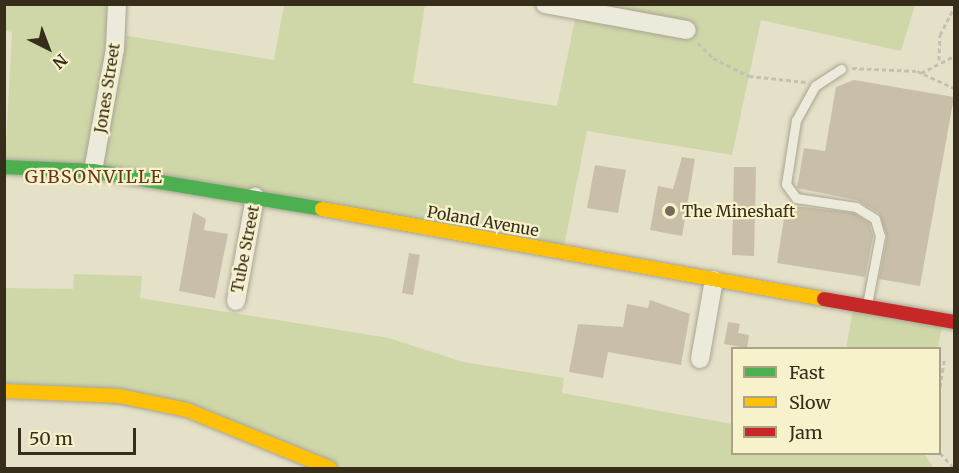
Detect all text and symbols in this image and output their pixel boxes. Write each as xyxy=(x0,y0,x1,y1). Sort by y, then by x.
north arrow xyxy=(18,18,78,78)
street label: Jones Street xyxy=(90,41,124,135)
text: N xyxy=(49,50,71,73)
district label: GIBSONVILLE xyxy=(25,166,163,188)
place label: The Mineshaft xyxy=(682,201,795,221)
street label: Poland Avenue xyxy=(426,202,540,240)
street label: Tube Street xyxy=(227,204,263,294)
marker: The Mineshaft xyxy=(663,204,677,218)
legend xyxy=(731,347,941,455)
text: Fast xyxy=(789,361,825,384)
text: Slow xyxy=(789,391,831,414)
scale bar xyxy=(21,416,140,454)
text: Jam xyxy=(789,421,823,444)
text: 50 m xyxy=(29,427,73,450)

